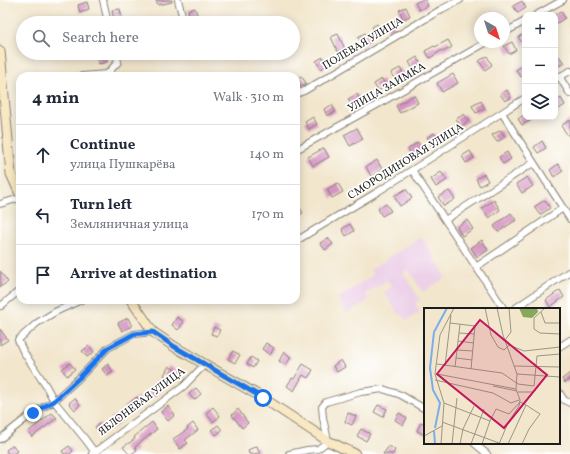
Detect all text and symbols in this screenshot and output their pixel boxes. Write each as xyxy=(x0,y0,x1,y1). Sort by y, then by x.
north arrow xyxy=(474,12,510,48)
map controls xyxy=(522,12,558,120)
button: + xyxy=(522,12,558,48)
street label: ПОЛЕВАЯ УЛИЦА xyxy=(320,14,406,74)
search box xyxy=(16,16,300,60)
icon: search xyxy=(30,27,52,49)
text: Search here xyxy=(62,28,139,49)
button: − xyxy=(522,48,558,84)
street label: УЛИЦА ЗАИМКА xyxy=(345,59,429,116)
button: layers xyxy=(522,84,558,120)
text: 4 min xyxy=(32,87,79,110)
text: Walk · 310 m xyxy=(213,89,284,107)
street label: СМОРОДИНОВАЯ УЛИЦА xyxy=(345,120,467,204)
text: Continue xyxy=(70,135,135,156)
icon: ahead xyxy=(32,144,54,166)
text: 140 m xyxy=(250,146,284,164)
text: улица Пушкарёва xyxy=(70,156,176,174)
text: Turn left xyxy=(70,195,132,216)
icon: left xyxy=(32,204,54,226)
text: 170 m xyxy=(251,206,284,224)
text: Земляничная улица xyxy=(70,216,189,234)
icon: arrive xyxy=(32,264,54,286)
text: Arrive at destination xyxy=(70,264,217,285)
inset map xyxy=(424,308,560,444)
street label: ЯБЛОНЕВАЯ УЛИЦА xyxy=(95,364,189,440)
route start xyxy=(254,389,272,407)
route end xyxy=(24,404,42,422)

